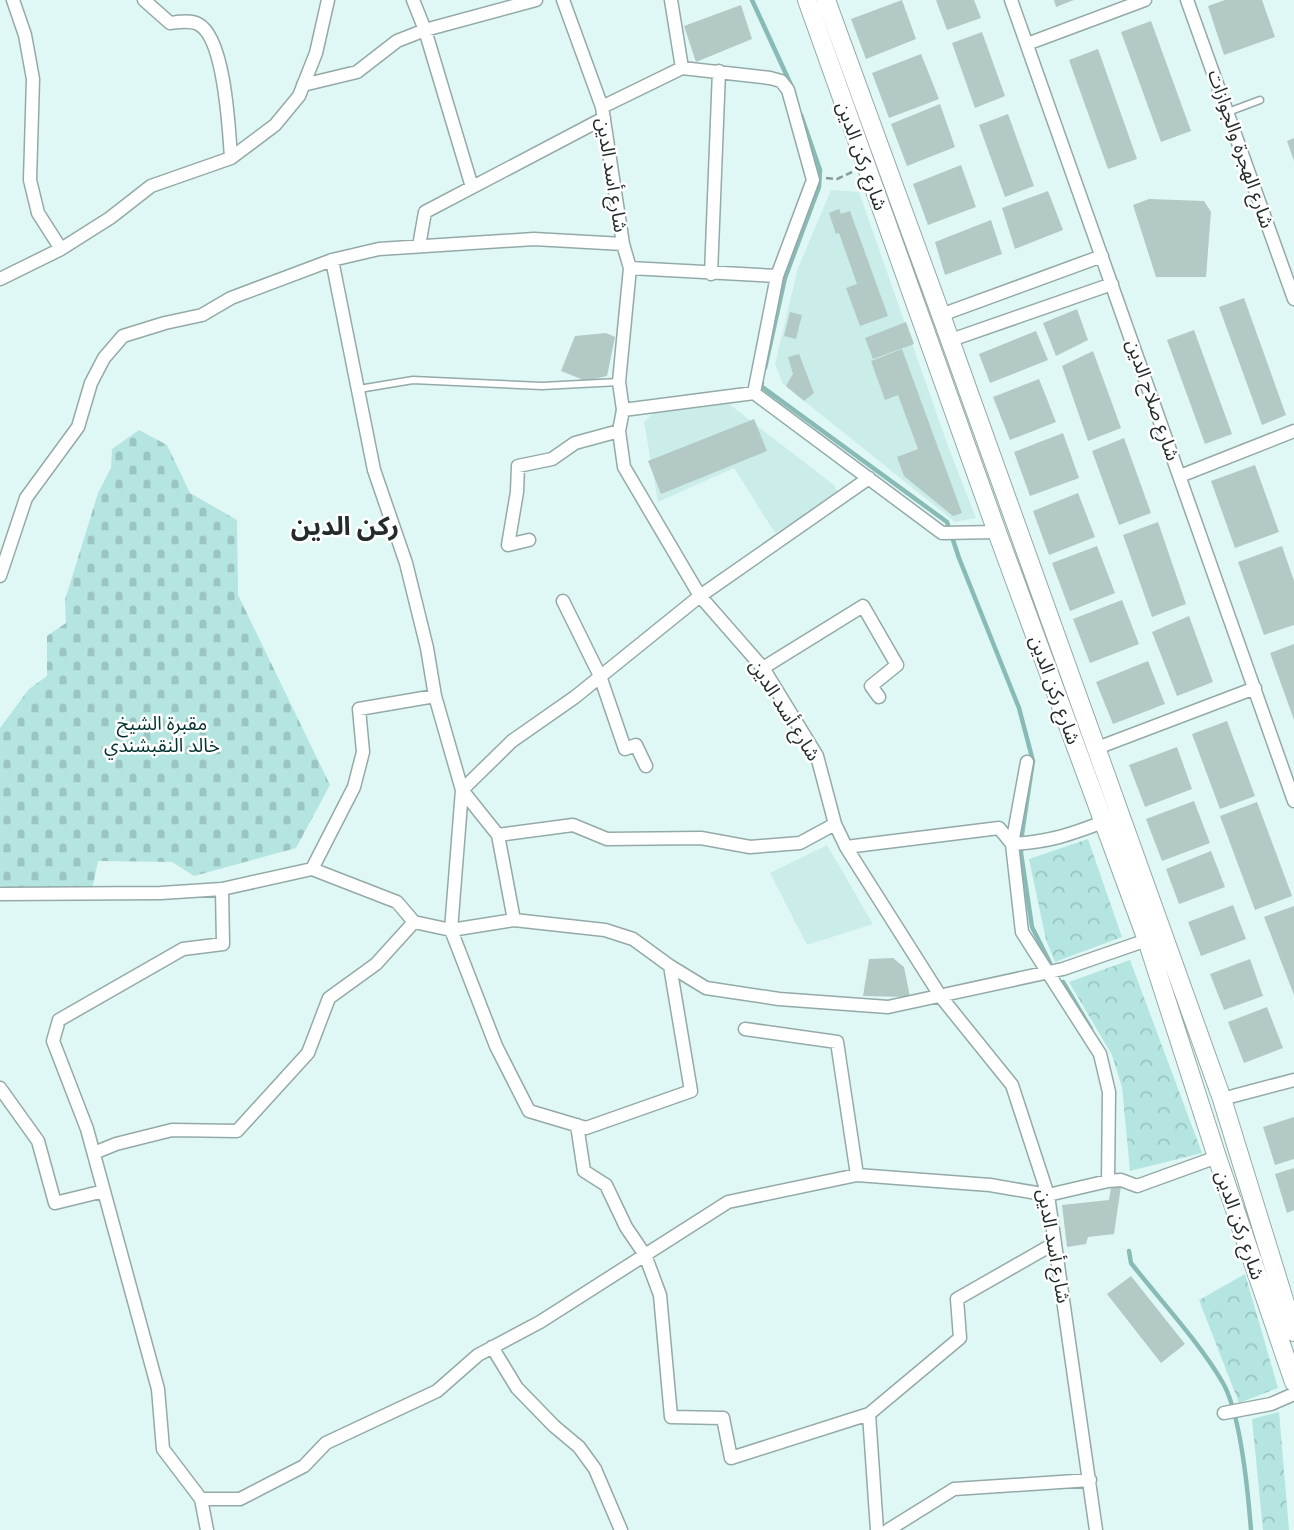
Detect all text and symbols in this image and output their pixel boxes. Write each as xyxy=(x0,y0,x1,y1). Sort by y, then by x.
street label: شارع الهجرة والجوازات xyxy=(1201,67,1279,232)
street label: شارع ركن الدين xyxy=(830,98,892,214)
street label: شارع أسد الدين xyxy=(590,116,632,234)
street label: شارع صلاح الدين xyxy=(1120,336,1185,464)
district label: ركن الدين xyxy=(291,511,399,542)
street label: شارع ركن الدين xyxy=(1023,632,1085,748)
street label: شارع أسد الدين xyxy=(743,655,825,766)
park label: مقبرة الشيخ خالد النقبشندي xyxy=(104,712,220,760)
street label: شارع ركن الدين xyxy=(1209,1167,1269,1283)
street label: شارع أسد الدين xyxy=(1031,1187,1075,1305)

